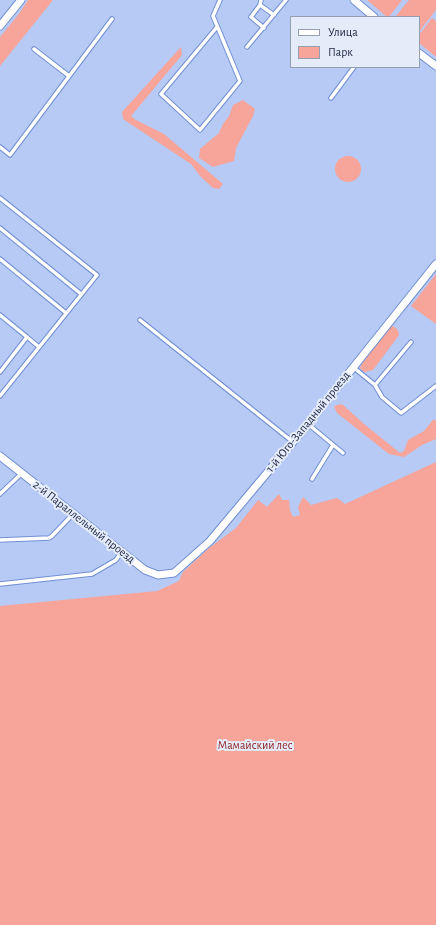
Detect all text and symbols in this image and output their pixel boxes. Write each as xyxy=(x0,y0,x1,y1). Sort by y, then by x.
legend xyxy=(290,16,420,68)
text: Улица xyxy=(328,26,358,38)
text: Парк xyxy=(328,46,353,58)
street label: 1-й Юго-Западный проезд xyxy=(263,369,353,475)
street label: 2-й Параллельный проезд xyxy=(30,478,138,566)
park label: Мамайский лес xyxy=(218,738,292,752)

